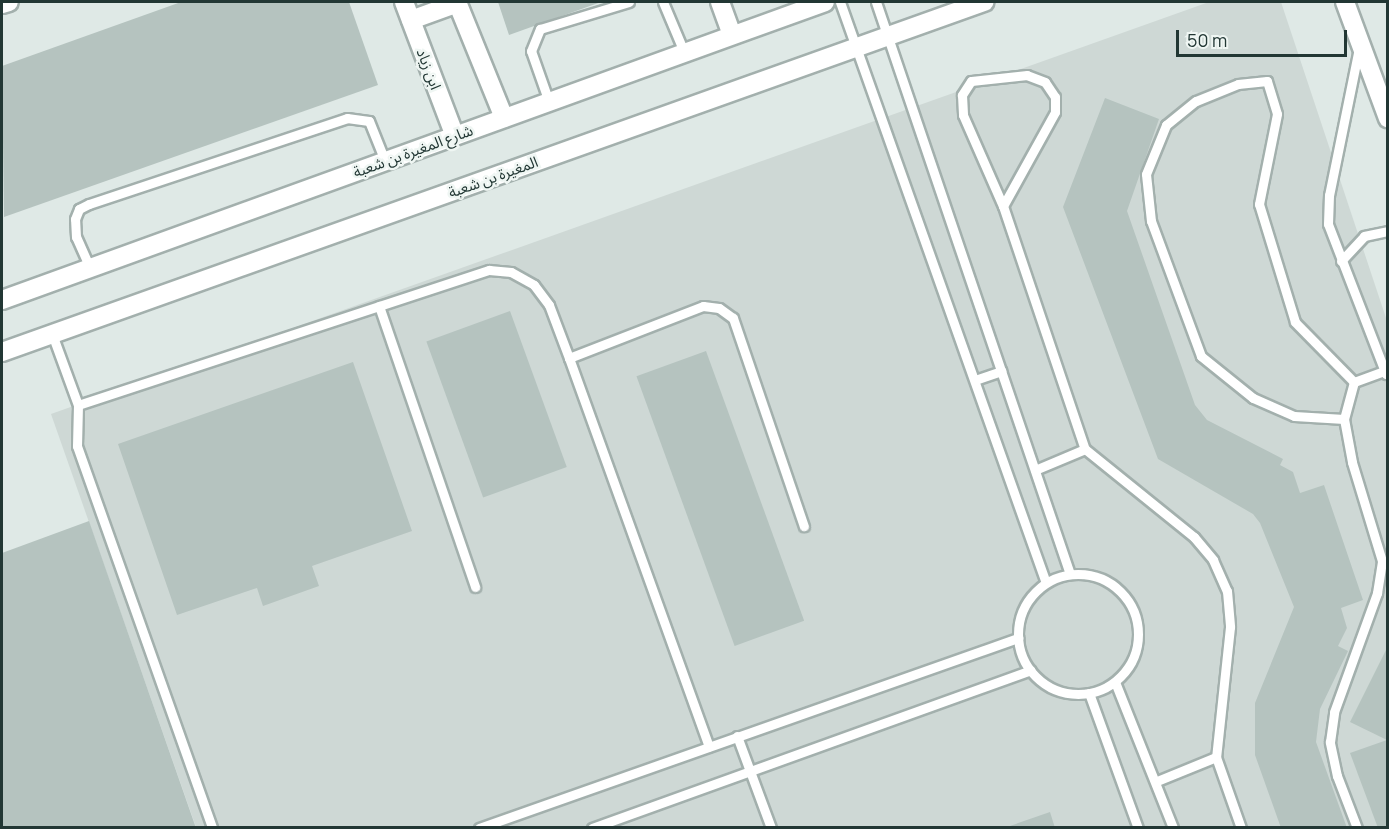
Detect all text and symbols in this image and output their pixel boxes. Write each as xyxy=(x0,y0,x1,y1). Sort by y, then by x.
scale bar xyxy=(1179,18,1350,56)
text: 50 m xyxy=(1187,28,1227,52)
street label: ابن زياد xyxy=(413,46,445,92)
street label: شارع المغيرة بن شعبة xyxy=(351,121,475,181)
street label: المغيرة بن شعبة xyxy=(446,152,540,202)

